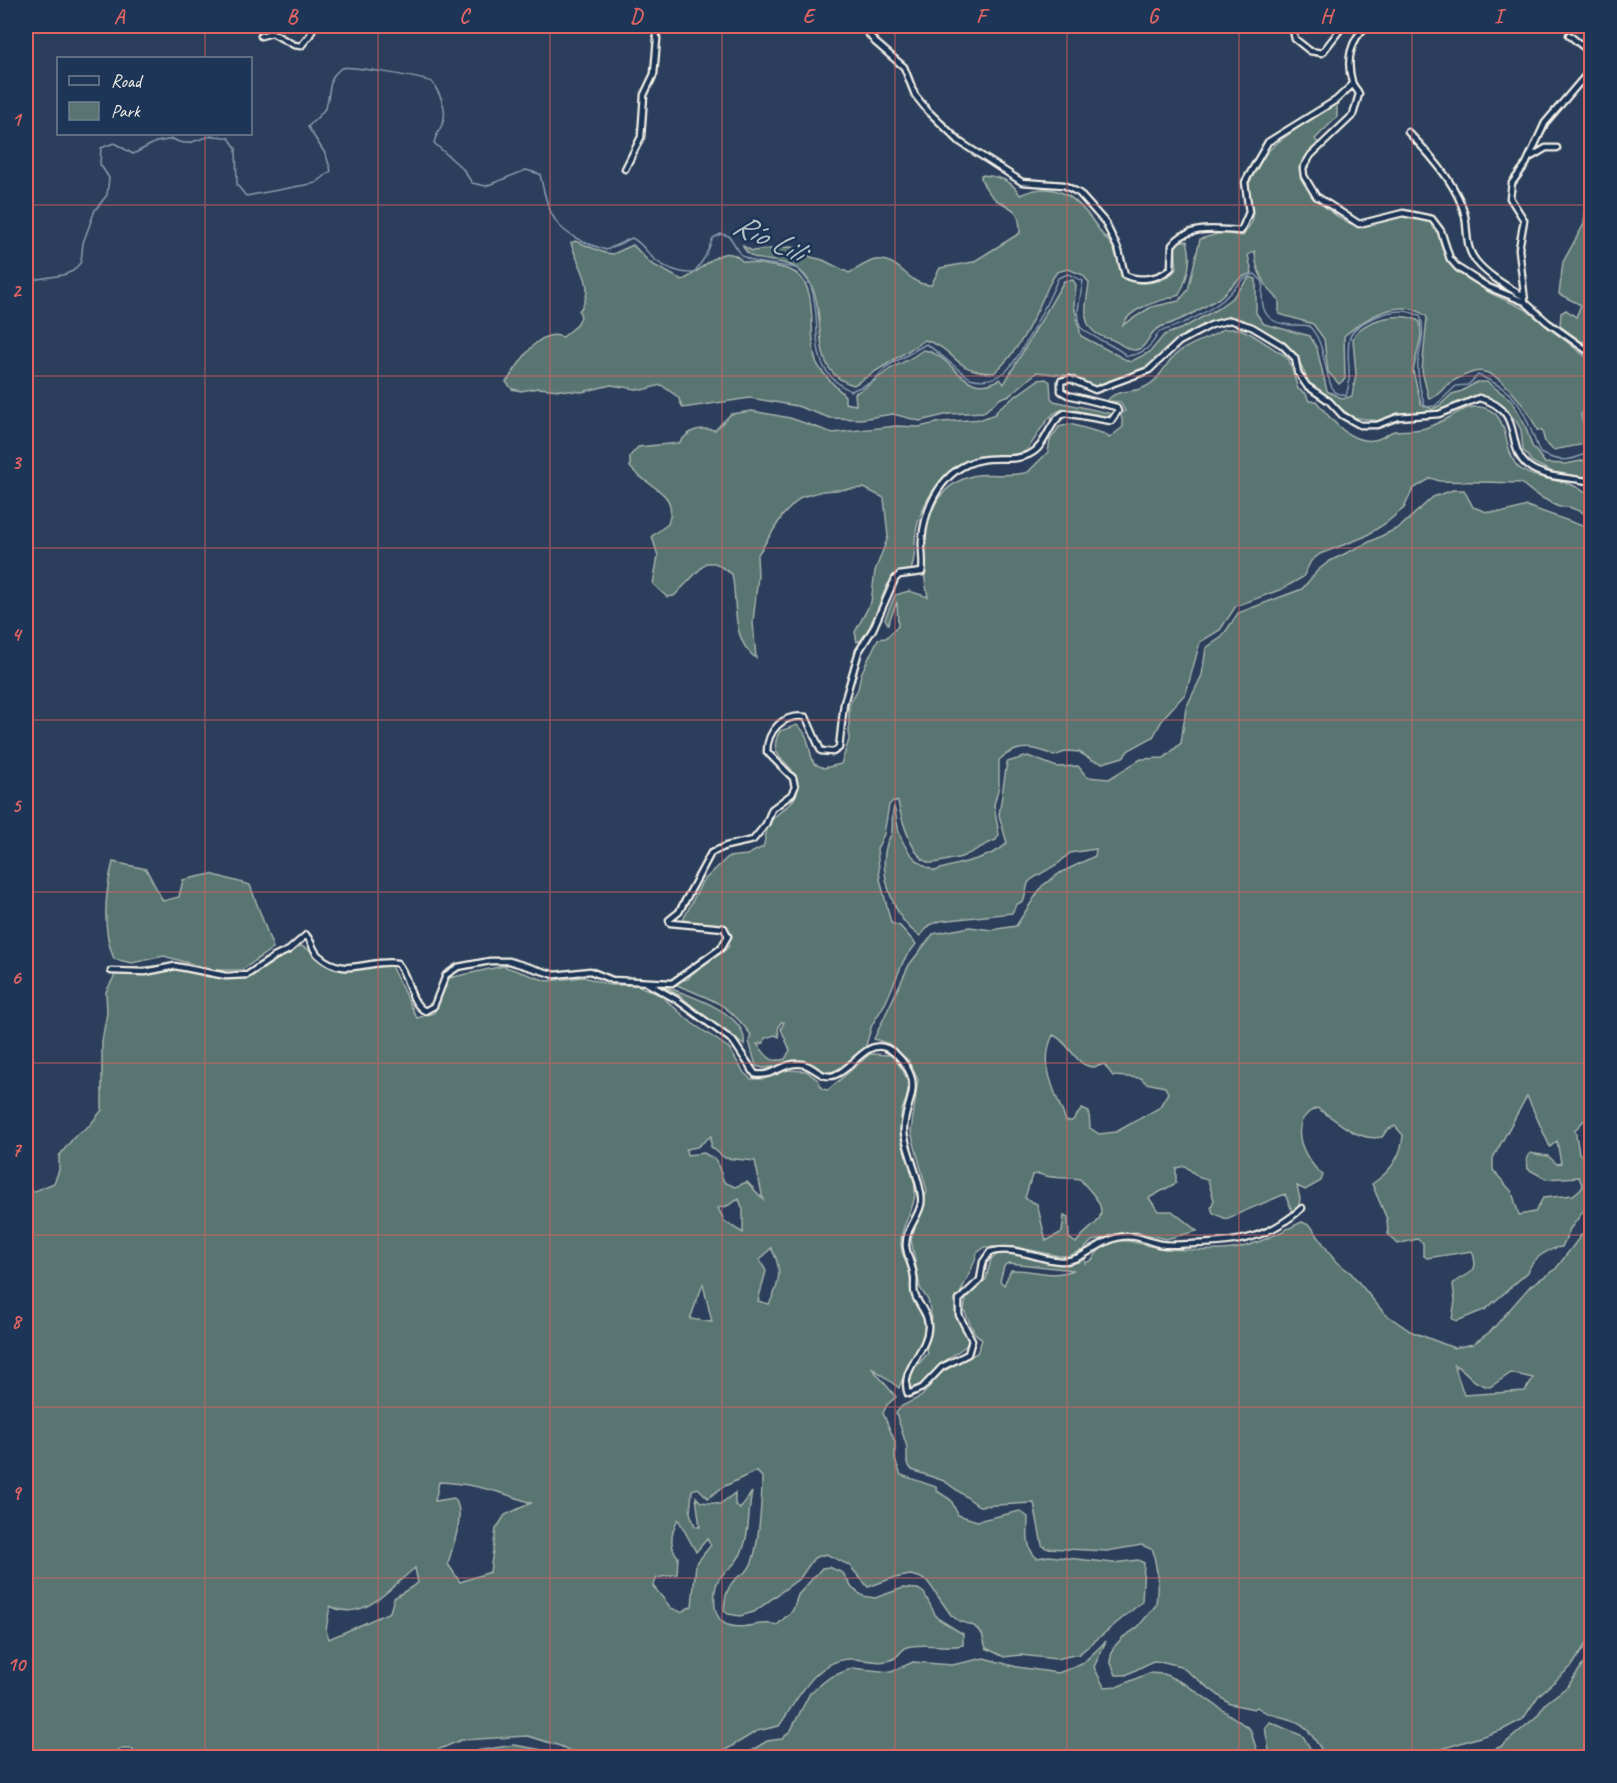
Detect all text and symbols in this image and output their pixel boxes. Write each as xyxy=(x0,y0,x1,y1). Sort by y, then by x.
text: A xyxy=(114,4,126,29)
text: B xyxy=(287,4,299,29)
text: C xyxy=(459,4,471,29)
text: D xyxy=(630,4,644,29)
text: E xyxy=(803,4,817,29)
text: F xyxy=(976,4,990,29)
text: G xyxy=(1148,4,1161,29)
text: H xyxy=(1320,4,1335,29)
text: I xyxy=(1494,4,1507,29)
legend xyxy=(57,57,252,135)
text: Road xyxy=(111,70,144,92)
text: Park xyxy=(111,100,141,122)
text: 1 xyxy=(12,107,23,132)
water label: Río Lili xyxy=(727,203,818,275)
text: 2 xyxy=(12,278,23,303)
text: 3 xyxy=(12,450,23,475)
text: 4 xyxy=(12,622,24,647)
text: 5 xyxy=(12,793,23,818)
text: 6 xyxy=(11,965,22,990)
text: 7 xyxy=(12,1137,23,1162)
text: 8 xyxy=(12,1309,24,1334)
text: 9 xyxy=(12,1480,23,1505)
text: 10 xyxy=(7,1652,27,1677)

